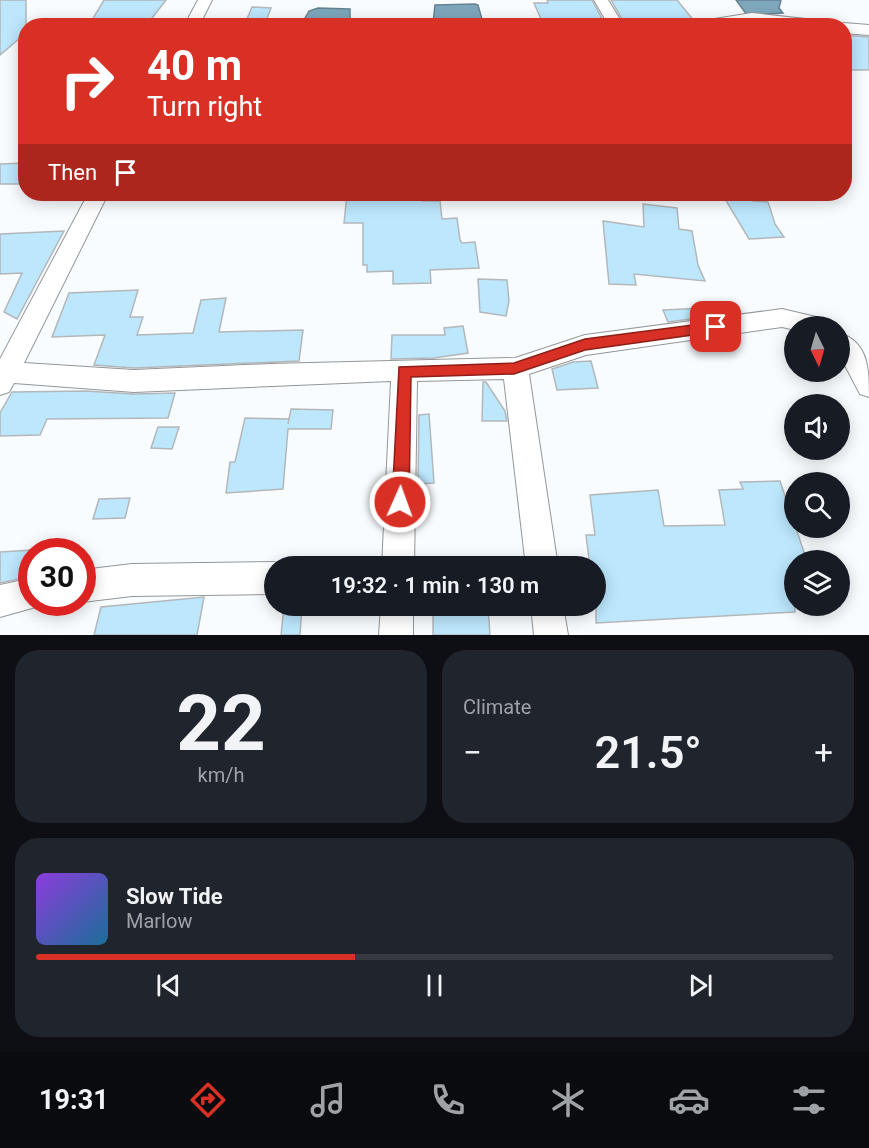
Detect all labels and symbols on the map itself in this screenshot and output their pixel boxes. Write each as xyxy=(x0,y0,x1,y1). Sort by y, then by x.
pin xyxy=(690,301,741,352)
north arrow xyxy=(784,316,850,382)
position arrow xyxy=(368,470,432,534)
speed limit sign: 30 xyxy=(18,538,96,616)

